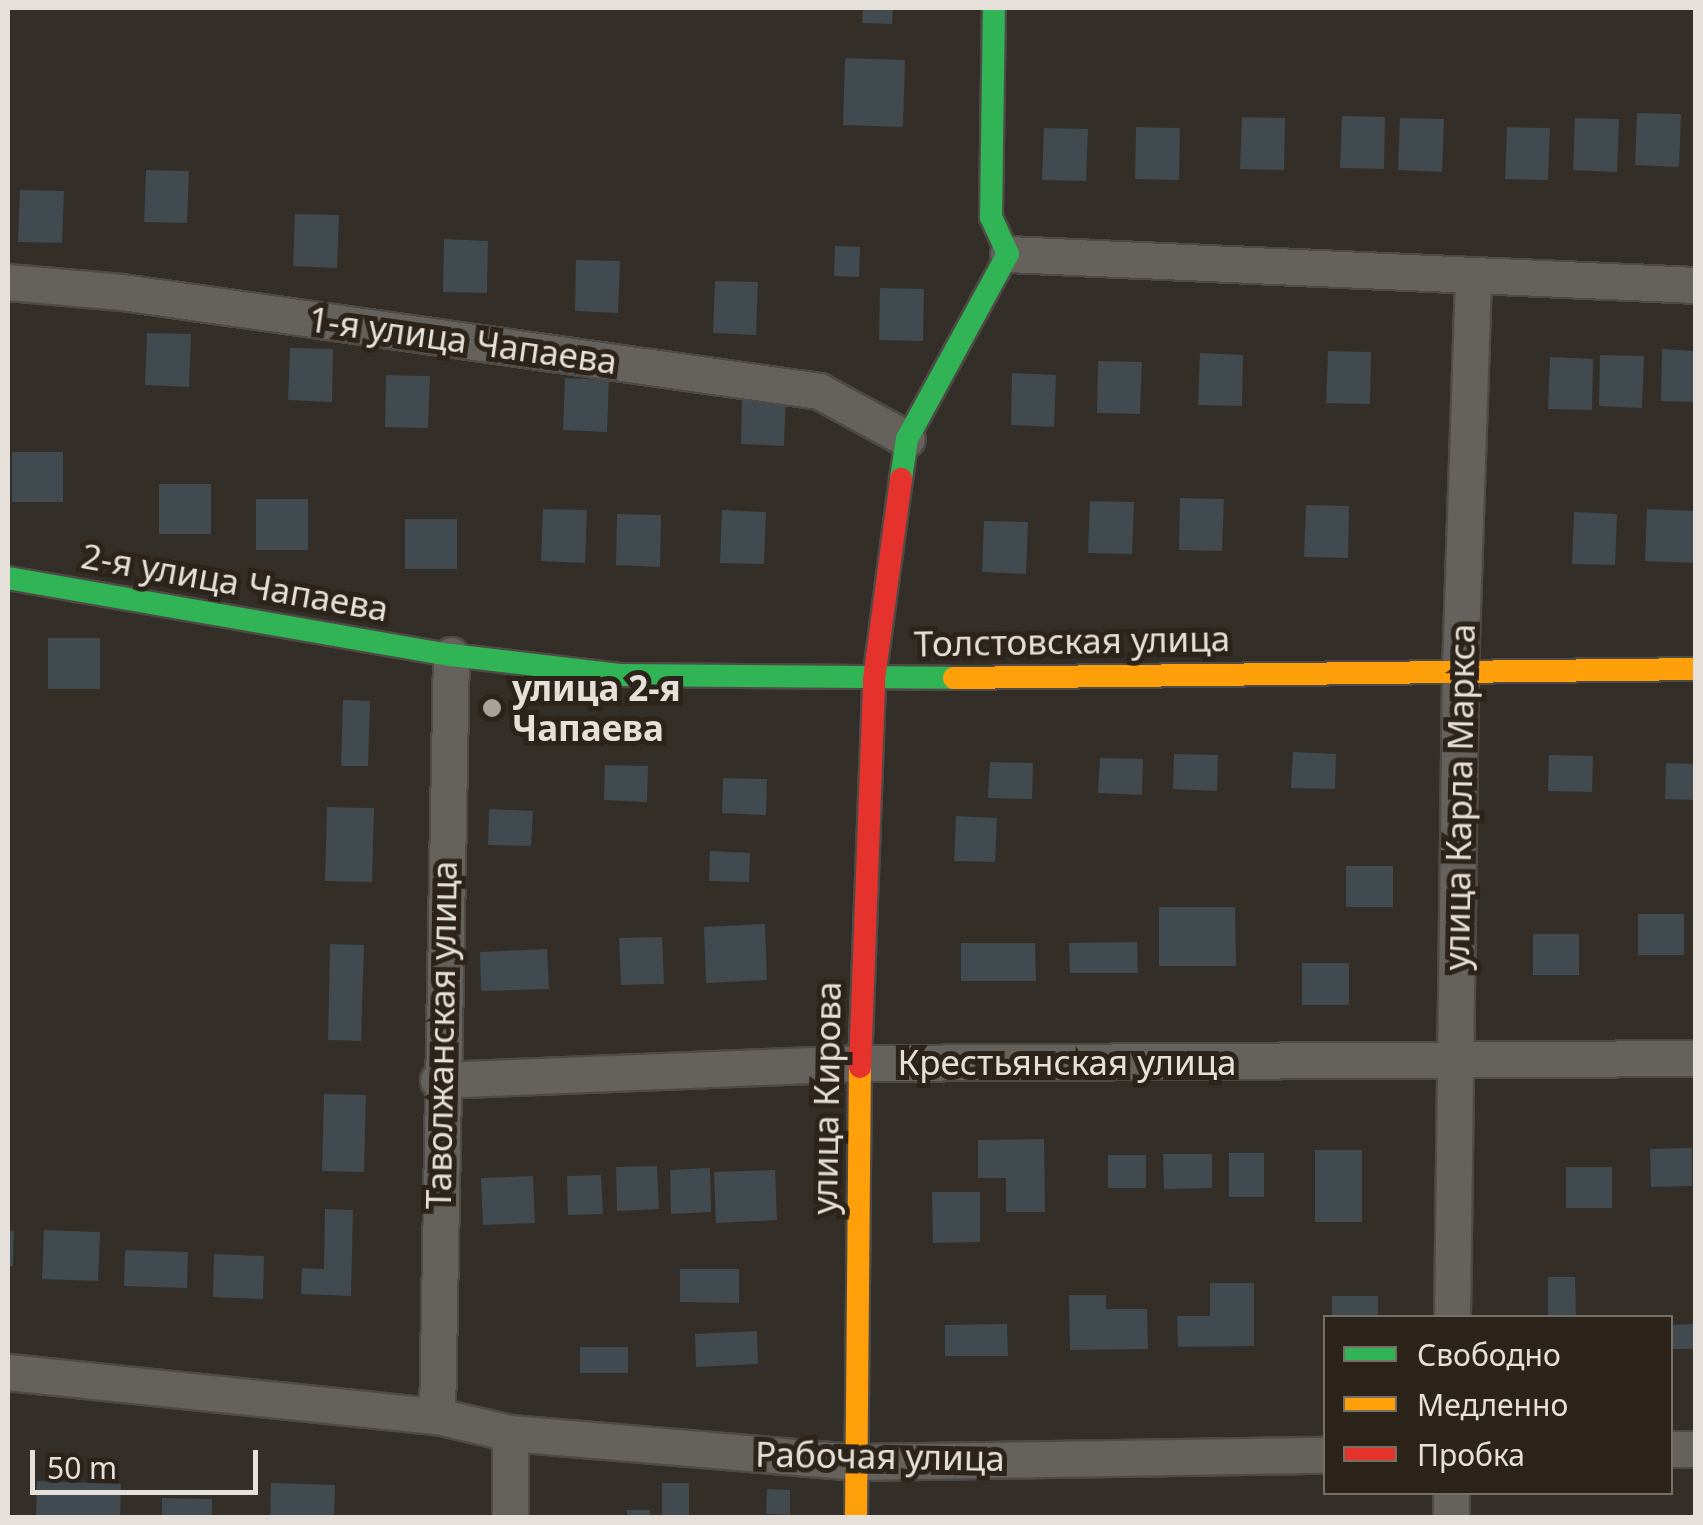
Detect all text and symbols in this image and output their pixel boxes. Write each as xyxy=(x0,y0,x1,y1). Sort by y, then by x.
street label: 1-я улица Чапаева xyxy=(306,298,620,382)
street label: 2-я улица Чапаева xyxy=(78,534,392,630)
street label: Толстовская улица xyxy=(914,617,1230,665)
street label: улица Карла Маркса xyxy=(1435,623,1483,971)
place label: улица 2-я Чапаева xyxy=(512,667,681,749)
marker: улица 2-я Чапаева xyxy=(481,697,503,719)
street label: Таволжанская улица xyxy=(417,860,465,1210)
street label: улица Кирова xyxy=(803,981,849,1215)
street label: Крестьянская улица xyxy=(897,1041,1237,1083)
legend xyxy=(1323,1315,1673,1495)
text: Свободно xyxy=(1417,1334,1561,1375)
text: Медленно xyxy=(1417,1384,1568,1425)
scale bar xyxy=(35,1430,262,1492)
street label: Рабочая улица xyxy=(755,1433,1005,1479)
text: Пробка xyxy=(1417,1434,1525,1475)
text: 50 m xyxy=(47,1447,117,1488)

